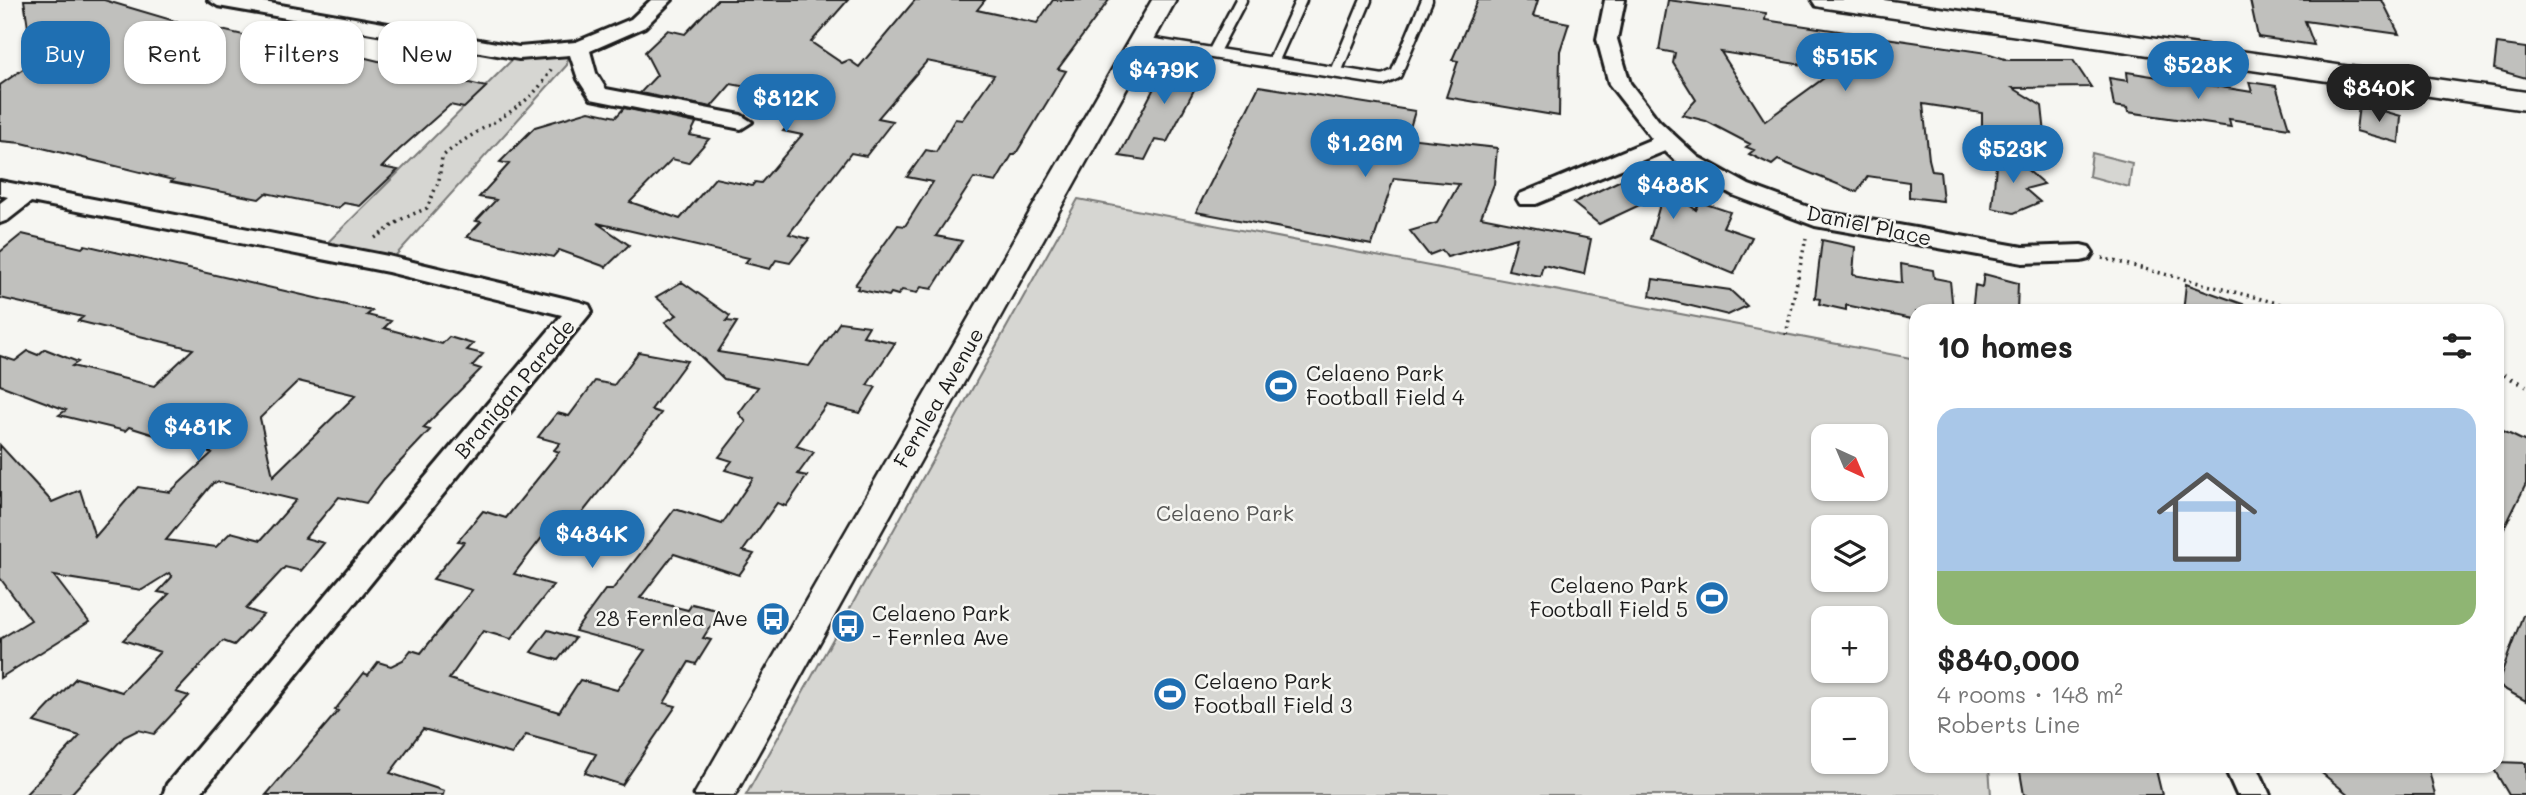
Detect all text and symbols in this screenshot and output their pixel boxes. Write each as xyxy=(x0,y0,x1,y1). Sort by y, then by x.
chip: Buy xyxy=(21,21,110,84)
chip: Rent xyxy=(124,21,226,84)
chip: Filters xyxy=(240,21,364,84)
chip: New xyxy=(378,21,477,84)
pin: $515K xyxy=(1796,34,1894,93)
text: $515K xyxy=(1812,41,1878,71)
pin: $528K xyxy=(2149,42,2247,101)
pin: $479K xyxy=(1115,46,1213,106)
text: $528K xyxy=(2163,49,2233,79)
text: $479K xyxy=(1129,54,1199,84)
pin: $840K xyxy=(2330,64,2428,124)
text: $840K xyxy=(2343,72,2415,102)
pin: $812K xyxy=(737,74,835,134)
text: $812K xyxy=(753,82,819,112)
pin: $1.26M xyxy=(1308,120,1422,179)
pin: $523K xyxy=(1964,125,2062,185)
text: $1.26M xyxy=(1327,127,1403,157)
text: $523K xyxy=(1978,133,2048,163)
pin: $488K xyxy=(1624,162,1722,221)
text: $488K xyxy=(1637,169,1709,199)
street label: Daniel Place xyxy=(1804,198,1934,251)
street label: Branigan Parade xyxy=(448,313,580,463)
street label: Fernlea Avenue xyxy=(887,322,989,472)
text: 10 homes xyxy=(1937,326,2073,366)
icon: filters xyxy=(2438,327,2476,365)
place label: Celaeno Park Football Field 4 xyxy=(1306,359,1465,410)
sports icon: Celaeno Park Football Field 4 xyxy=(1262,367,1300,405)
pin: $481K xyxy=(149,404,247,463)
text: $481K xyxy=(164,411,232,441)
north arrow xyxy=(1811,424,1888,500)
map controls xyxy=(1811,424,1888,774)
icon: home xyxy=(2144,454,2270,580)
park label: Celaeno Park xyxy=(1156,499,1294,526)
pin: $484K xyxy=(543,510,641,570)
button: layers xyxy=(1811,515,1888,592)
text: $484K xyxy=(556,518,628,548)
place label: Celaeno Park Football Field 5 xyxy=(1530,571,1688,622)
sports icon: Celaeno Park Football Field 5 xyxy=(1693,579,1731,617)
place label: Celaeno Park - Fernlea Ave xyxy=(872,599,1010,650)
bus stop icon: 28 Fernlea Ave xyxy=(754,600,792,638)
place label: 28 Fernlea Ave xyxy=(595,604,748,631)
button: + xyxy=(1811,606,1888,683)
bus stop icon: Celaeno Park - Fernlea Ave xyxy=(829,607,867,645)
text: $840,000 xyxy=(1937,639,2080,679)
place label: Celaeno Park Football Field 3 xyxy=(1194,667,1352,718)
sports icon: Celaeno Park Football Field 3 xyxy=(1151,675,1189,713)
text: 4 rooms · 148 m² xyxy=(1937,679,2123,709)
button: − xyxy=(1811,697,1888,774)
text: Roberts Line xyxy=(1937,709,2081,739)

